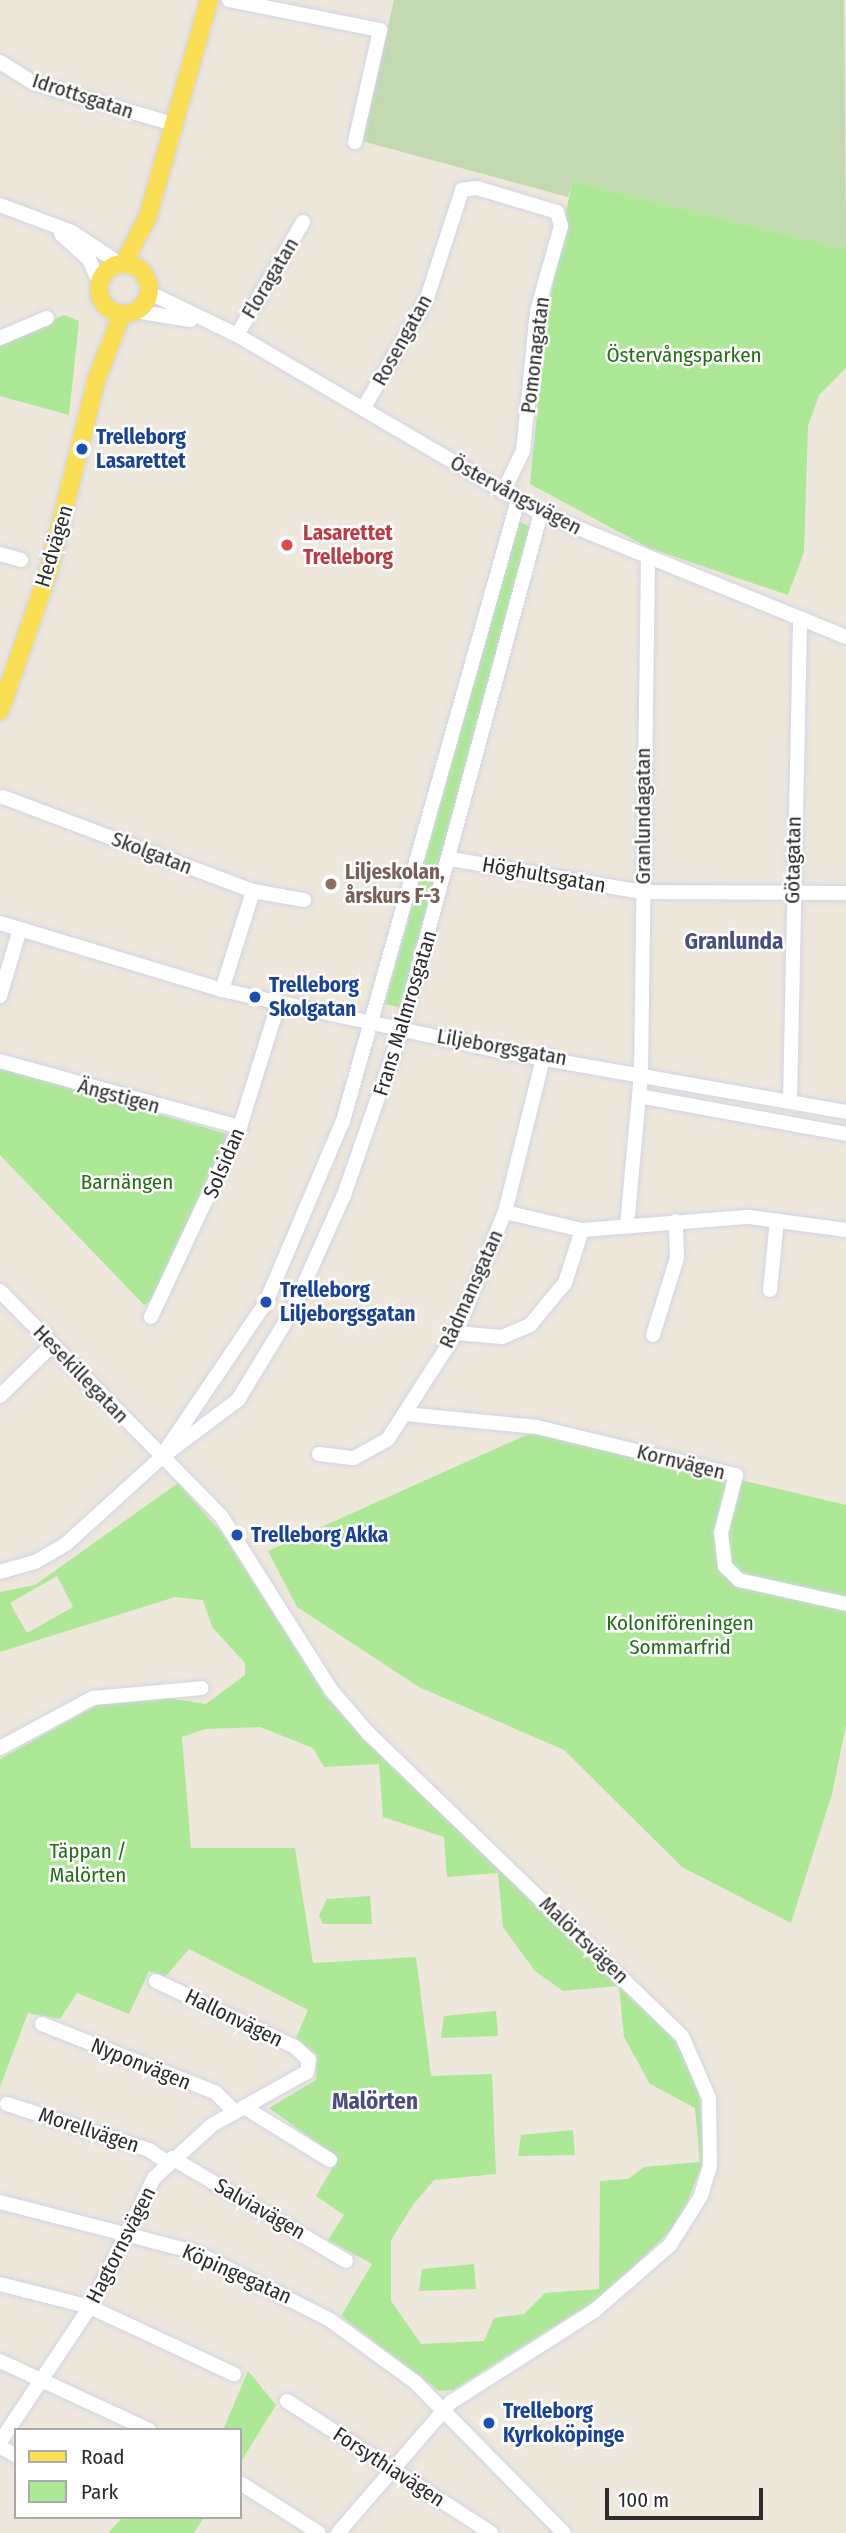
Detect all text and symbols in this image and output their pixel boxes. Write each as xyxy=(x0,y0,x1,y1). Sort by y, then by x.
street label: Idrottsgatan xyxy=(29,68,137,124)
street label: Floragatan xyxy=(236,233,304,323)
street label: Rosengatan xyxy=(367,290,437,390)
street label: Pomonagatan xyxy=(515,295,555,415)
park label: Östervångsparken xyxy=(606,342,762,368)
place label: Trelleborg Lasarettet xyxy=(96,424,186,474)
marker: Trelleborg Lasarettet xyxy=(74,441,90,457)
street label: Östervångsvägen xyxy=(446,450,586,540)
street label: Hedvägen xyxy=(30,502,78,590)
place label: Lasarettet Trelleborg xyxy=(303,520,393,570)
marker: Lasarettet Trelleborg xyxy=(277,535,297,555)
street label: Granlundagatan xyxy=(630,748,656,884)
street label: Götagatan xyxy=(780,816,806,904)
street label: Skolgatan xyxy=(108,826,196,880)
street label: Höghultsgatan xyxy=(480,852,608,898)
place label: Liljeskolan, årskurs F-3 xyxy=(345,859,445,909)
marker: Liljeskolan, årskurs F-3 xyxy=(323,876,339,892)
street label: Frans Malmrosgatan xyxy=(368,927,442,1099)
district label: Granlunda xyxy=(684,927,784,955)
place label: Trelleborg Skolgatan xyxy=(269,972,359,1022)
marker: Trelleborg Skolgatan xyxy=(247,989,263,1005)
street label: Liljeborgsgatan xyxy=(435,1023,569,1071)
street label: Ängstigen xyxy=(75,1073,163,1119)
street label: Solsidan xyxy=(198,1124,250,1202)
park label: Barnängen xyxy=(81,1169,173,1195)
street label: Rådmansgatan xyxy=(434,1226,508,1352)
place label: Trelleborg Liljeborgsgatan xyxy=(280,1277,416,1327)
marker: Trelleborg Liljeborgsgatan xyxy=(258,1294,274,1310)
street label: Hesekillegatan xyxy=(28,1320,134,1428)
street label: Kornvägen xyxy=(634,1439,728,1485)
place label: Trelleborg Akka xyxy=(251,1522,388,1548)
marker: Trelleborg Akka xyxy=(229,1527,245,1543)
park label: Koloniföreningen Sommarfrid xyxy=(606,1610,754,1660)
park label: Täppan / Malörten xyxy=(49,1838,127,1888)
street label: Malörtsvägen xyxy=(534,1891,634,1989)
street label: Hallonvägen xyxy=(181,1983,287,2053)
street label: Nyponvägen xyxy=(87,2033,195,2095)
district label: Malörten xyxy=(332,2087,418,2115)
street label: Morellvägen xyxy=(36,2102,142,2158)
street label: Salviavägen xyxy=(210,2173,310,2245)
street label: Hagtornsvägen xyxy=(81,2183,161,2307)
street label: Köpingegatan xyxy=(178,2239,296,2309)
place label: Trelleborg Kyrkoköpinge xyxy=(503,2398,624,2448)
marker: Trelleborg Kyrkoköpinge xyxy=(481,2415,497,2431)
street label: Forsythiavägen xyxy=(329,2422,449,2512)
legend xyxy=(14,2428,242,2519)
text: Road xyxy=(81,2444,125,2470)
scale bar xyxy=(608,2474,766,2518)
text: Park xyxy=(81,2479,118,2505)
text: 100 m xyxy=(618,2487,669,2513)

